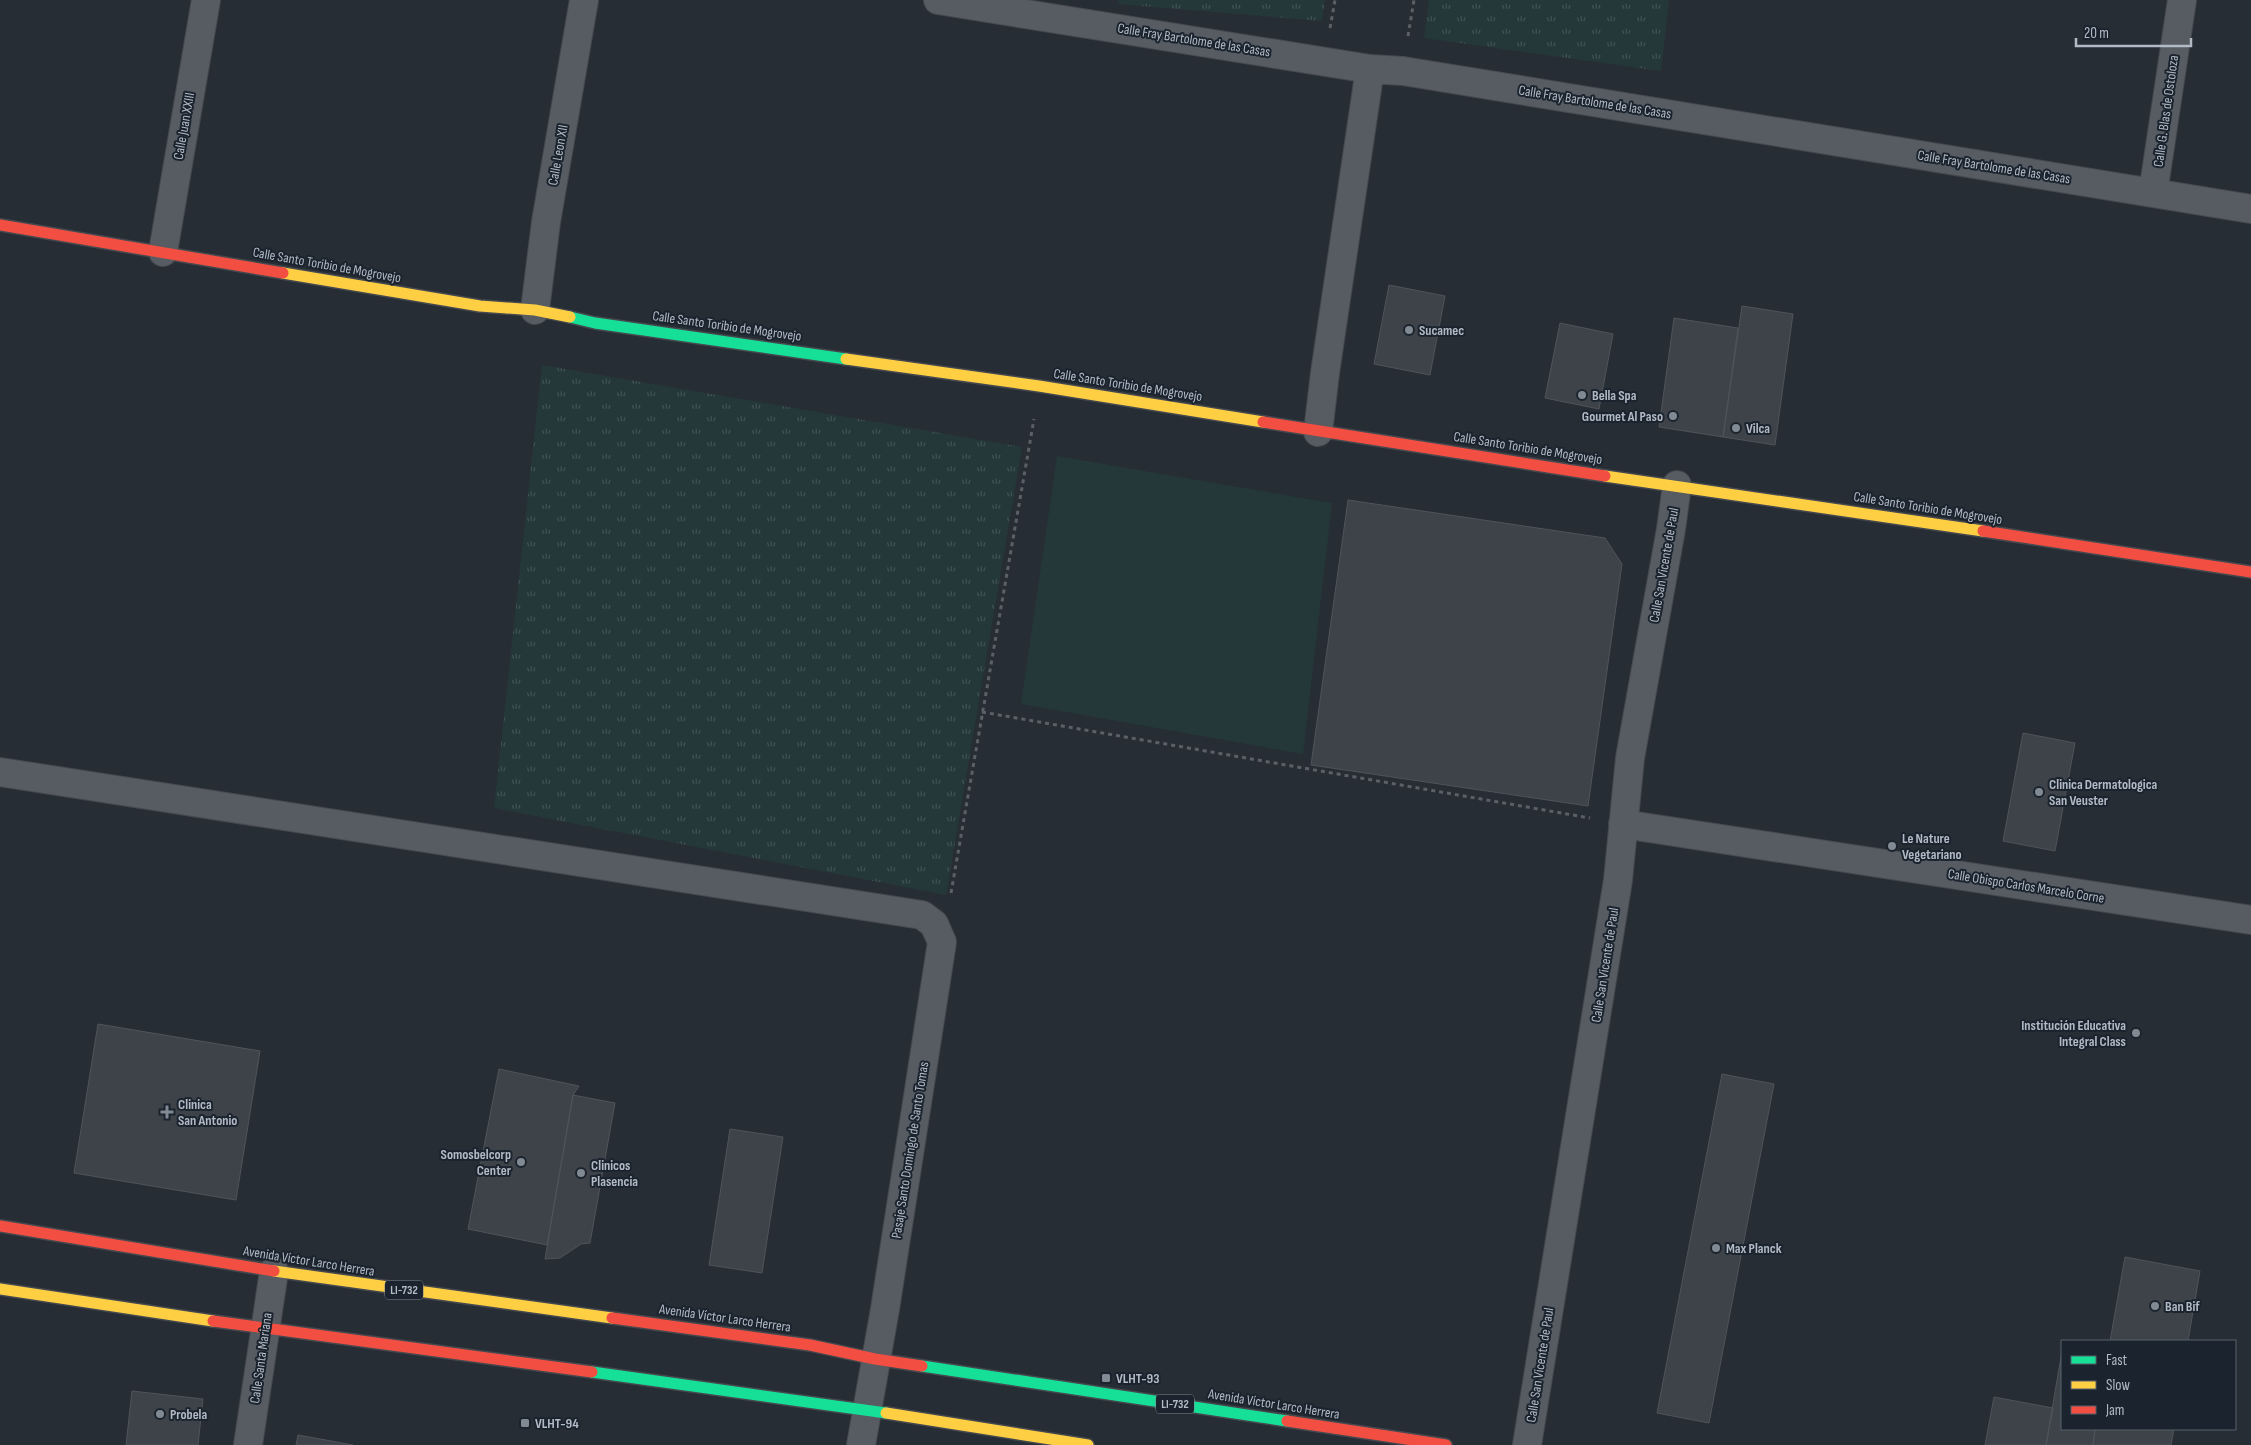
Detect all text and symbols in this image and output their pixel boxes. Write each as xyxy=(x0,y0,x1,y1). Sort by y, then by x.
scale bar xyxy=(2076,15,2191,47)
street label: Calle Fray Bartolome de las Casas xyxy=(1116,20,1272,60)
text: 20 m xyxy=(2084,24,2109,43)
street label: Calle G. Blas de Ostoloza xyxy=(2150,54,2182,168)
street label: Calle Fray Bartolome de las Casas xyxy=(1517,82,1673,122)
street label: Calle Juan XXIII xyxy=(170,91,198,161)
street label: Calle Leon XII xyxy=(544,123,572,187)
street label: Calle Fray Bartolome de las Casas xyxy=(1916,147,2072,187)
street label: Calle Santo Toribio de Mogrovejo xyxy=(251,244,403,286)
street label: Calle Santo Toribio de Mogrovejo xyxy=(651,307,803,345)
place label: Sucamec xyxy=(1419,322,1464,339)
marker: Sucamec xyxy=(1403,324,1415,336)
street label: Calle Santo Toribio de Mogrovejo xyxy=(1052,365,1204,405)
place label: Bella Spa xyxy=(1592,387,1637,404)
marker: Bella Spa xyxy=(1576,389,1588,401)
place label: Gourmet Al Paso xyxy=(1582,408,1663,425)
marker: Gourmet Al Paso xyxy=(1667,410,1679,422)
place label: Vilca xyxy=(1746,420,1770,437)
marker: Vilca xyxy=(1730,422,1742,434)
street label: Calle Santo Toribio de Mogrovejo xyxy=(1452,428,1604,468)
street label: Calle Santo Toribio de Mogrovejo xyxy=(1852,488,2004,528)
street label: Calle San Vicente de Paul xyxy=(1646,506,1682,624)
place label: Clinica Dermatologica San Veuster xyxy=(2049,776,2157,809)
marker: Clinica Dermatologica San Veuster xyxy=(2033,786,2045,798)
place label: Le Nature Vegetariano xyxy=(1902,830,1962,863)
marker: Le Nature Vegetariano xyxy=(1886,840,1898,852)
street label: Calle Obispo Carlos Marcelo Corne xyxy=(1947,865,2105,907)
street label: Calle San Vicente de Paul xyxy=(1588,906,1622,1024)
place label: Institución Educativa Integral Class xyxy=(2021,1017,2126,1050)
marker: Institución Educativa Integral Class xyxy=(2130,1027,2142,1039)
street label: Pasaje Santo Domingo de Santo Tomas xyxy=(888,1060,932,1240)
place label: Clinica San Antonio xyxy=(178,1096,237,1129)
marker: Clinica San Antonio xyxy=(160,1105,174,1119)
place label: Somosbelcorp Center xyxy=(441,1146,512,1179)
marker: Somosbelcorp Center xyxy=(515,1156,527,1168)
place label: Clinicos Plasencia xyxy=(591,1157,638,1190)
marker: Clinicos Plasencia xyxy=(575,1167,587,1179)
place label: Max Planck xyxy=(1726,1240,1782,1257)
street label: Avenida Víctor Larco Herrera xyxy=(241,1242,376,1280)
marker: Max Planck xyxy=(1710,1242,1722,1254)
road number: LI-732 xyxy=(385,1280,423,1300)
place label: Ban Bif xyxy=(2165,1298,2200,1315)
street label: Avenida Víctor Larco Herrera xyxy=(657,1300,792,1336)
marker: Ban Bif xyxy=(2149,1300,2161,1312)
street label: Calle San Vicente de Paul xyxy=(1523,1306,1557,1424)
street label: Calle Santa Mariana xyxy=(246,1312,276,1404)
legend xyxy=(2061,1340,2236,1430)
text: Fast xyxy=(2106,1351,2128,1370)
place label: VLHT-93 xyxy=(1116,1370,1160,1387)
marker: VLHT-93 xyxy=(1100,1372,1112,1384)
text: Slow xyxy=(2106,1376,2130,1395)
street label: Avenida Víctor Larco Herrera xyxy=(1206,1385,1341,1423)
road number: LI-732 xyxy=(1156,1395,1194,1414)
text: Jam xyxy=(2105,1401,2124,1420)
place label: Probela xyxy=(170,1406,207,1423)
marker: Probela xyxy=(154,1408,166,1420)
place label: VLHT-94 xyxy=(535,1415,579,1432)
marker: VLHT-94 xyxy=(519,1417,531,1429)

